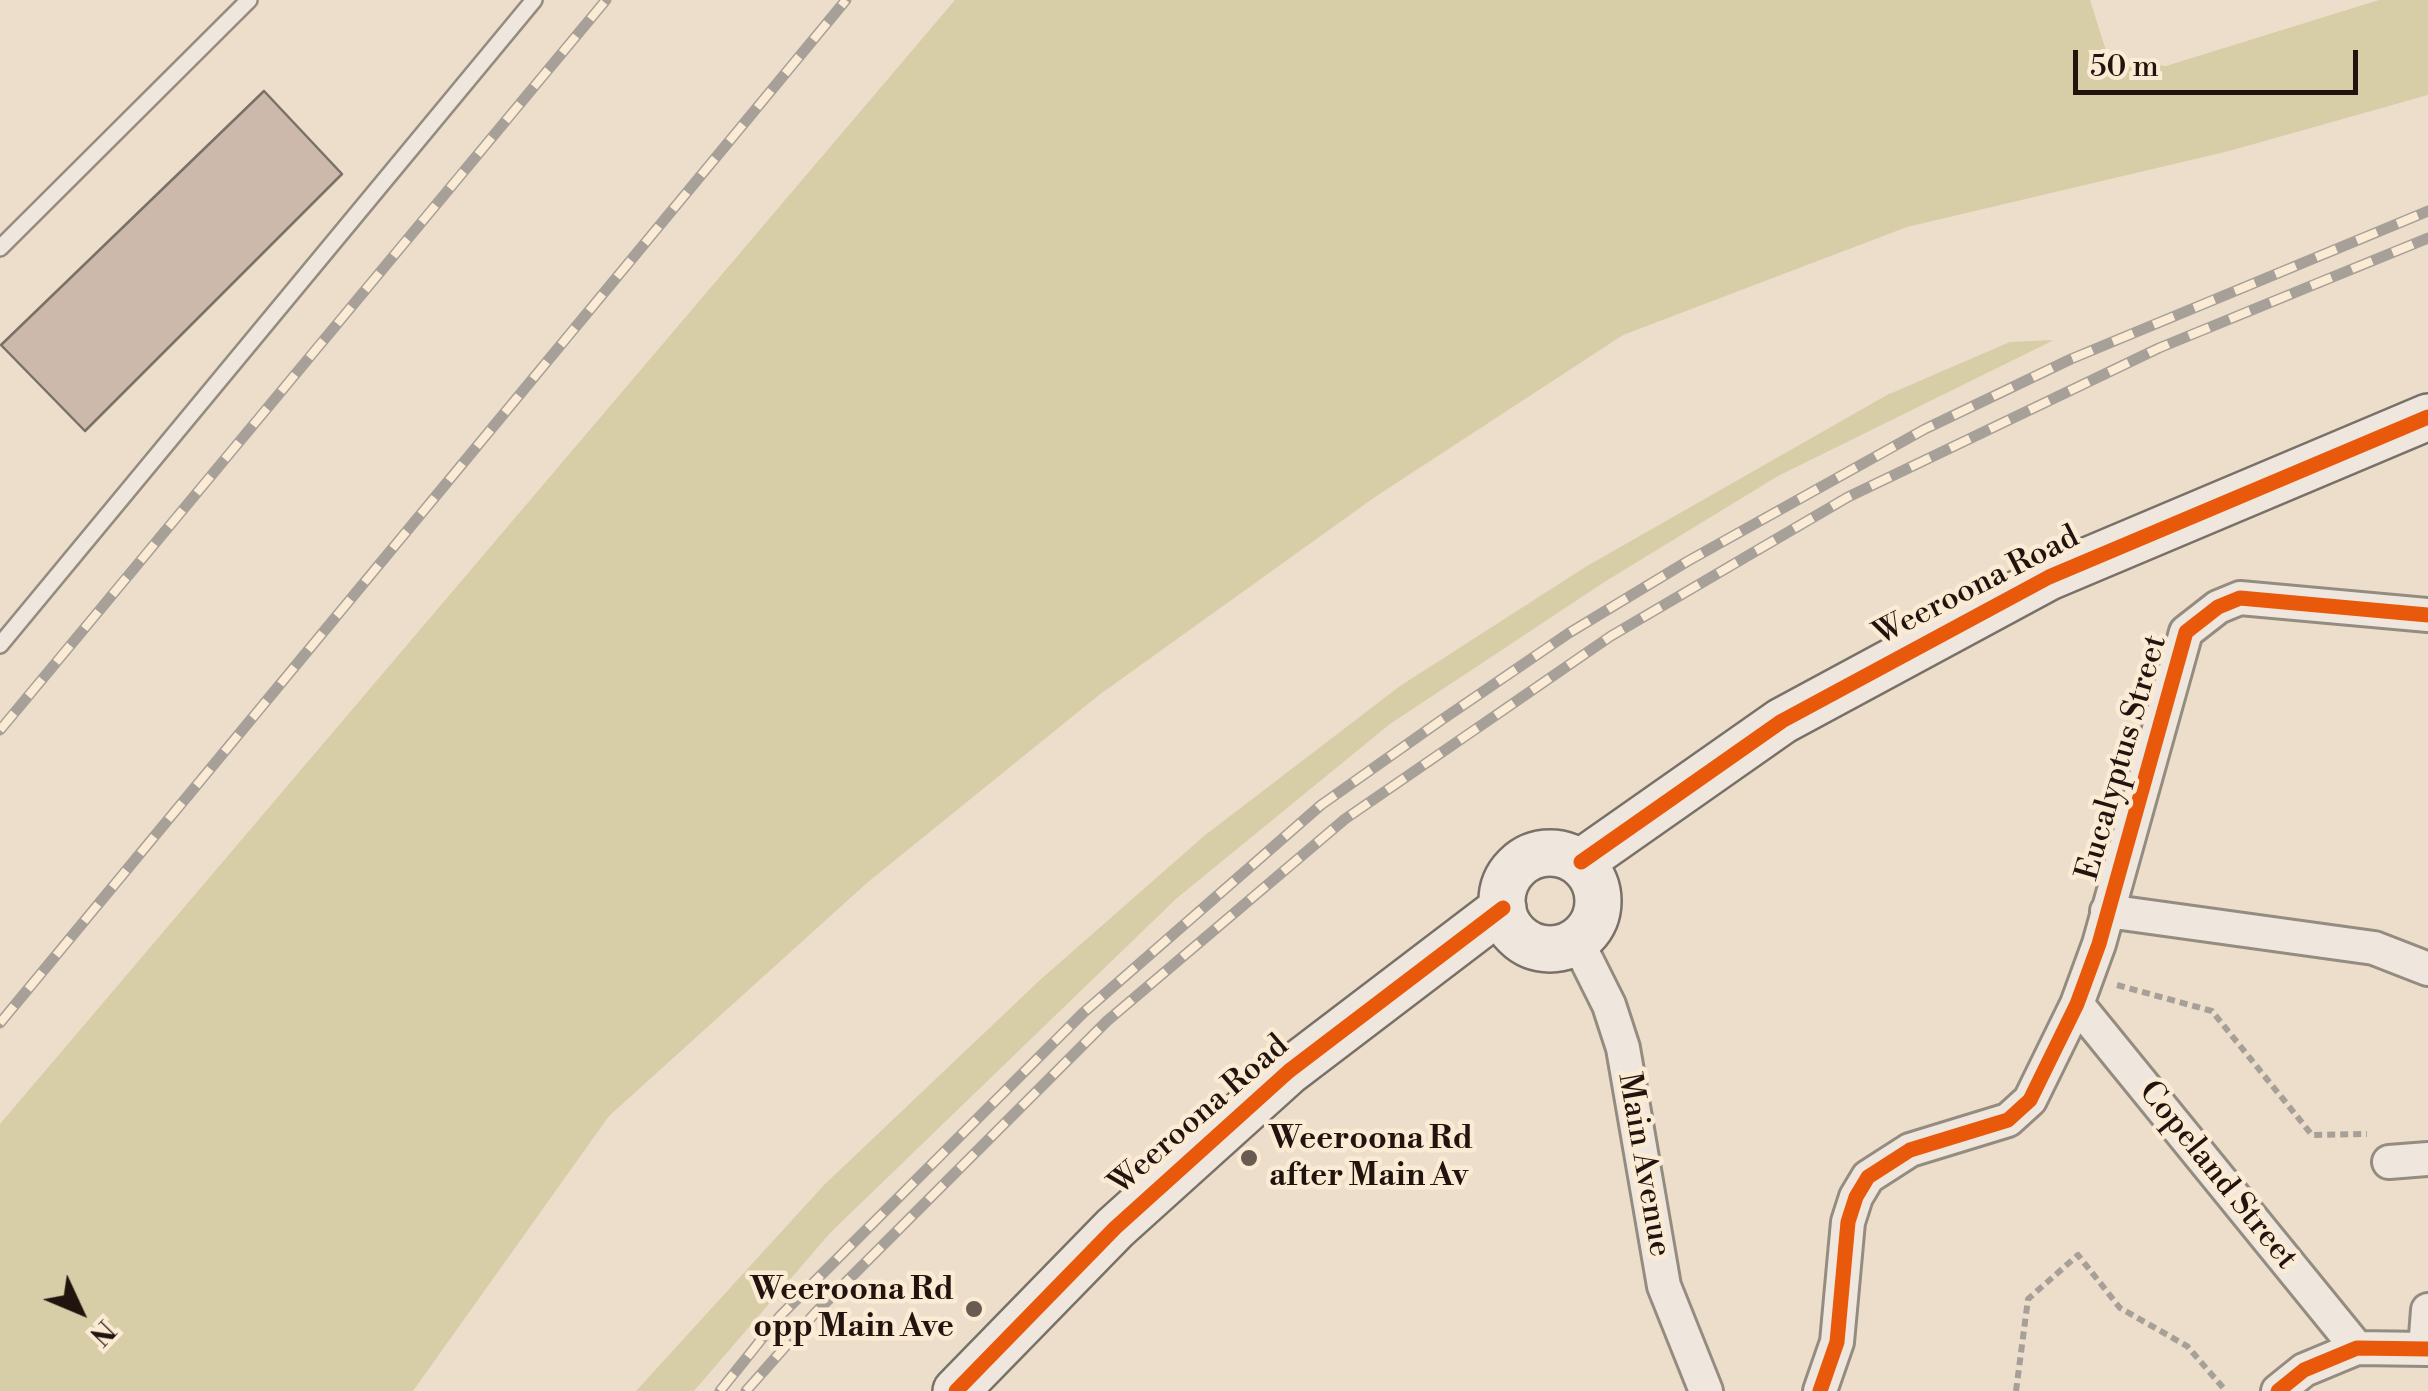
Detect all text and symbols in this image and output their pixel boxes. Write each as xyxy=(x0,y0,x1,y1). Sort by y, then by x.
scale bar xyxy=(2078,30,2363,92)
text: 50 m xyxy=(2090,48,2159,86)
street label: Weeroona Road xyxy=(1868,519,2086,655)
street label: Eucalyptus Street xyxy=(2070,631,2176,885)
street label: Weeroona Road xyxy=(1103,1028,1297,1204)
street label: Main Avenue xyxy=(1608,1070,1678,1260)
street label: Copeland Street xyxy=(2129,1074,2305,1278)
place label: Weeroona Rd after Main Av xyxy=(1269,1121,1473,1196)
marker: Weeroona Rd after Main Av xyxy=(1238,1147,1260,1169)
north arrow xyxy=(30,1261,130,1361)
place label: Weeroona Rd opp Main Ave xyxy=(750,1272,954,1347)
marker: Weeroona Rd opp Main Ave xyxy=(963,1298,985,1320)
text: N xyxy=(82,1312,122,1352)

